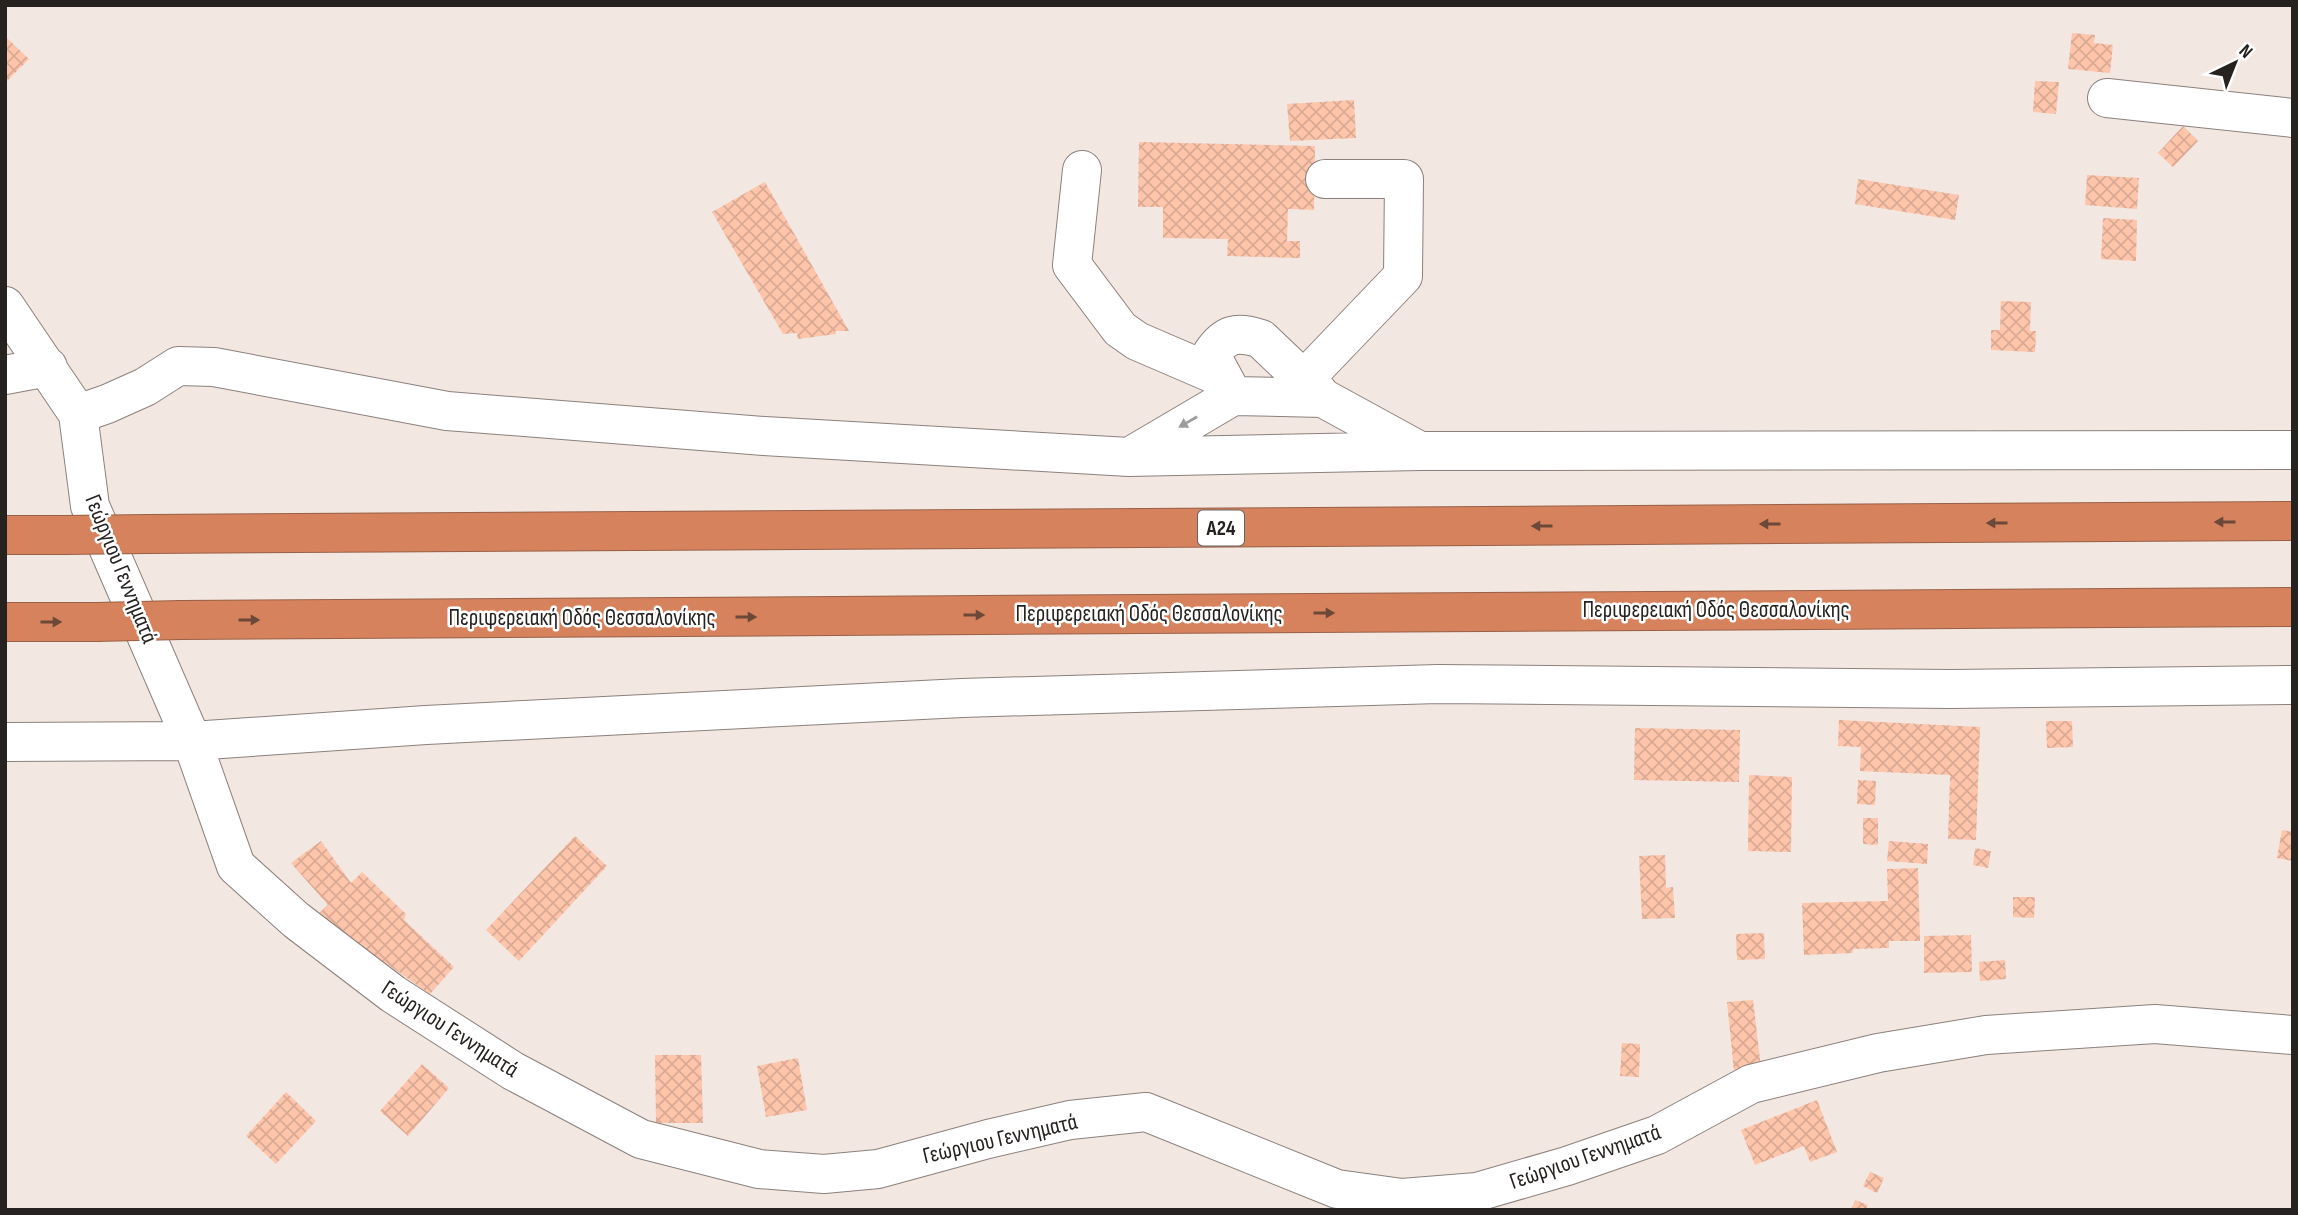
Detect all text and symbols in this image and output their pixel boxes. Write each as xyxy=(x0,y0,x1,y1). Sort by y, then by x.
north arrow xyxy=(2200,28,2270,98)
text: N xyxy=(2234,40,2257,64)
one-way arrow xyxy=(1179,416,1198,429)
street label: Γεώργιου Γεννηματά xyxy=(78,491,164,648)
road number: Α24 xyxy=(1198,510,1244,546)
one-way arrow xyxy=(2213,516,2235,528)
one-way arrow xyxy=(1986,517,2008,529)
one-way arrow xyxy=(1758,518,1780,530)
one-way arrow xyxy=(1531,520,1553,532)
street label: Περιφερειακή Οδός Θεσσαλονίκης xyxy=(1582,596,1850,624)
street label: Περιφερειακή Οδός Θεσσαλονίκης xyxy=(1015,600,1283,628)
street label: Περιφερειακή Οδός Θεσσαλονίκης xyxy=(448,604,716,632)
one-way arrow xyxy=(1313,607,1335,619)
one-way arrow xyxy=(963,609,985,621)
one-way arrow xyxy=(736,611,758,623)
one-way arrow xyxy=(239,614,261,626)
one-way arrow xyxy=(40,616,62,628)
street label: Γεώργιου Γεννηματά xyxy=(376,974,524,1084)
street label: Γεώργιου Γεννηματά xyxy=(920,1108,1080,1170)
street label: Γεώργιου Γεννηματά xyxy=(1506,1118,1664,1196)

